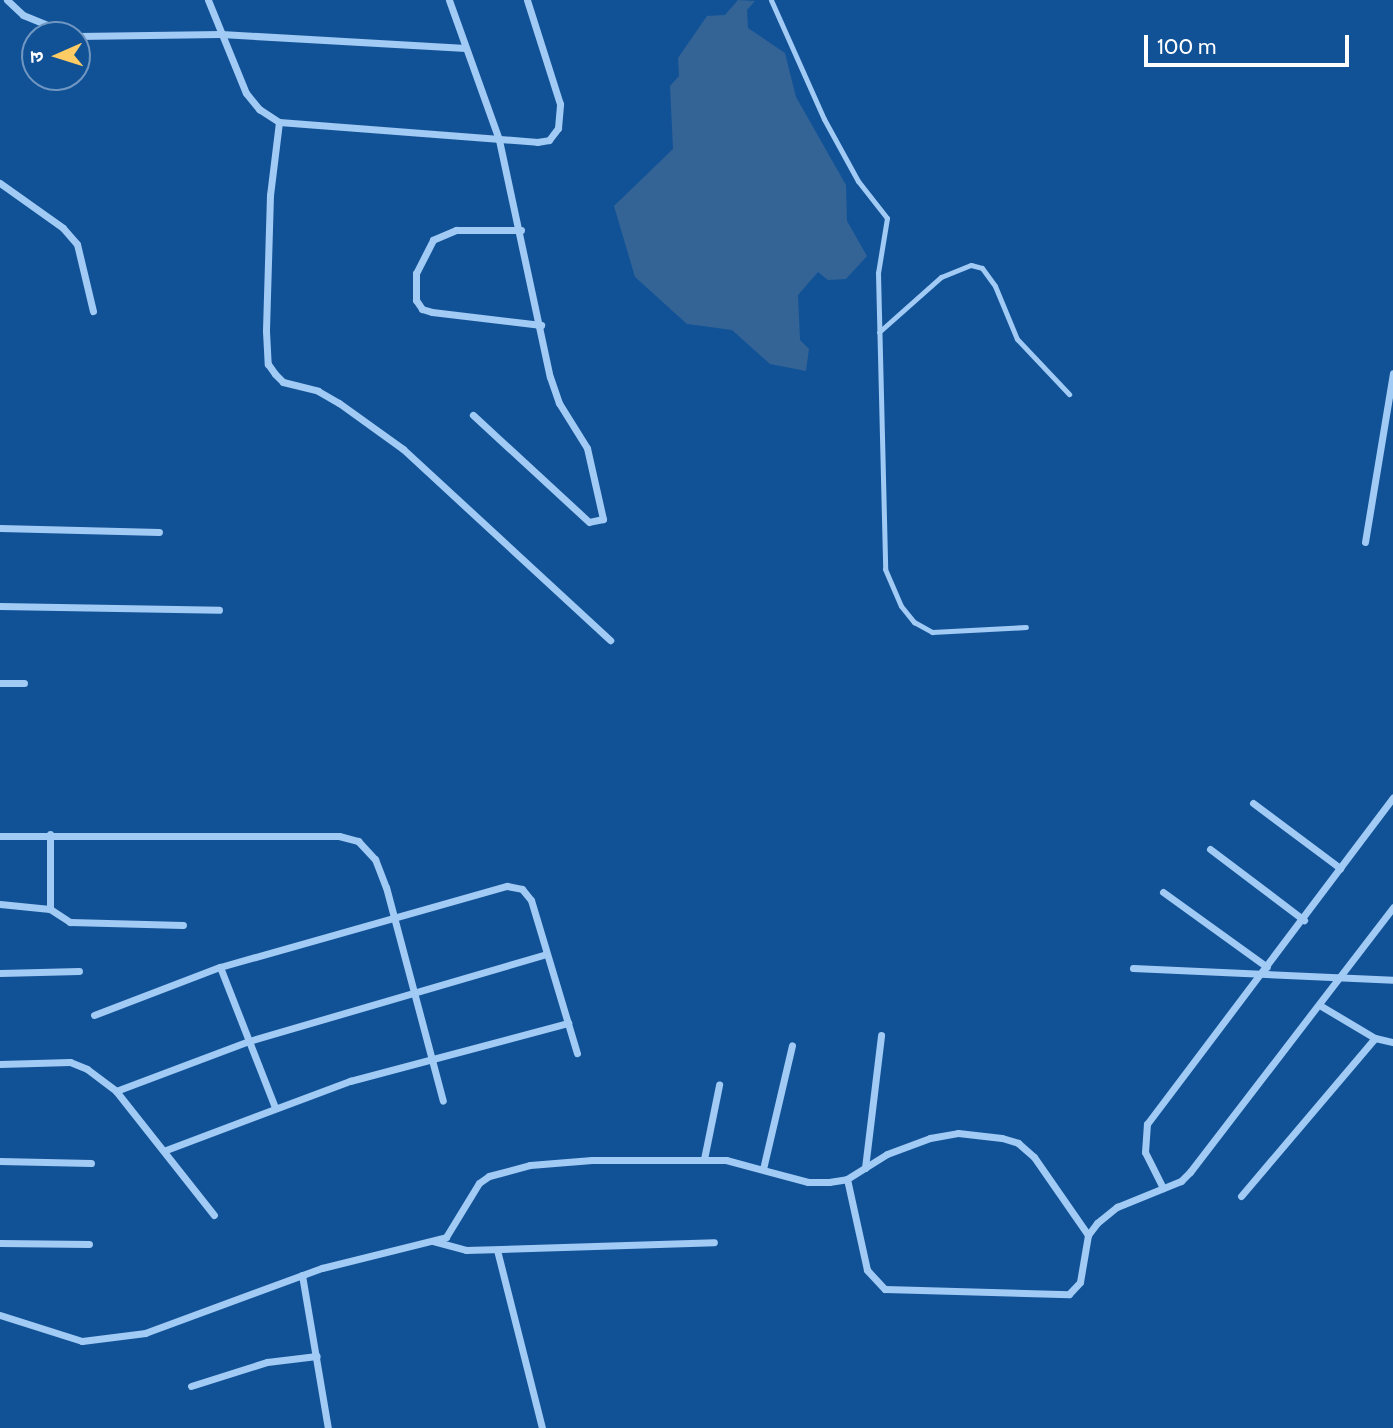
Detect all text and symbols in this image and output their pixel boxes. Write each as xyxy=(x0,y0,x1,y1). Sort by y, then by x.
north arrow xyxy=(21,21,91,91)
scale bar xyxy=(1148,21,1353,65)
text: 100 m xyxy=(1157,34,1216,59)
text: उ xyxy=(25,51,48,63)

